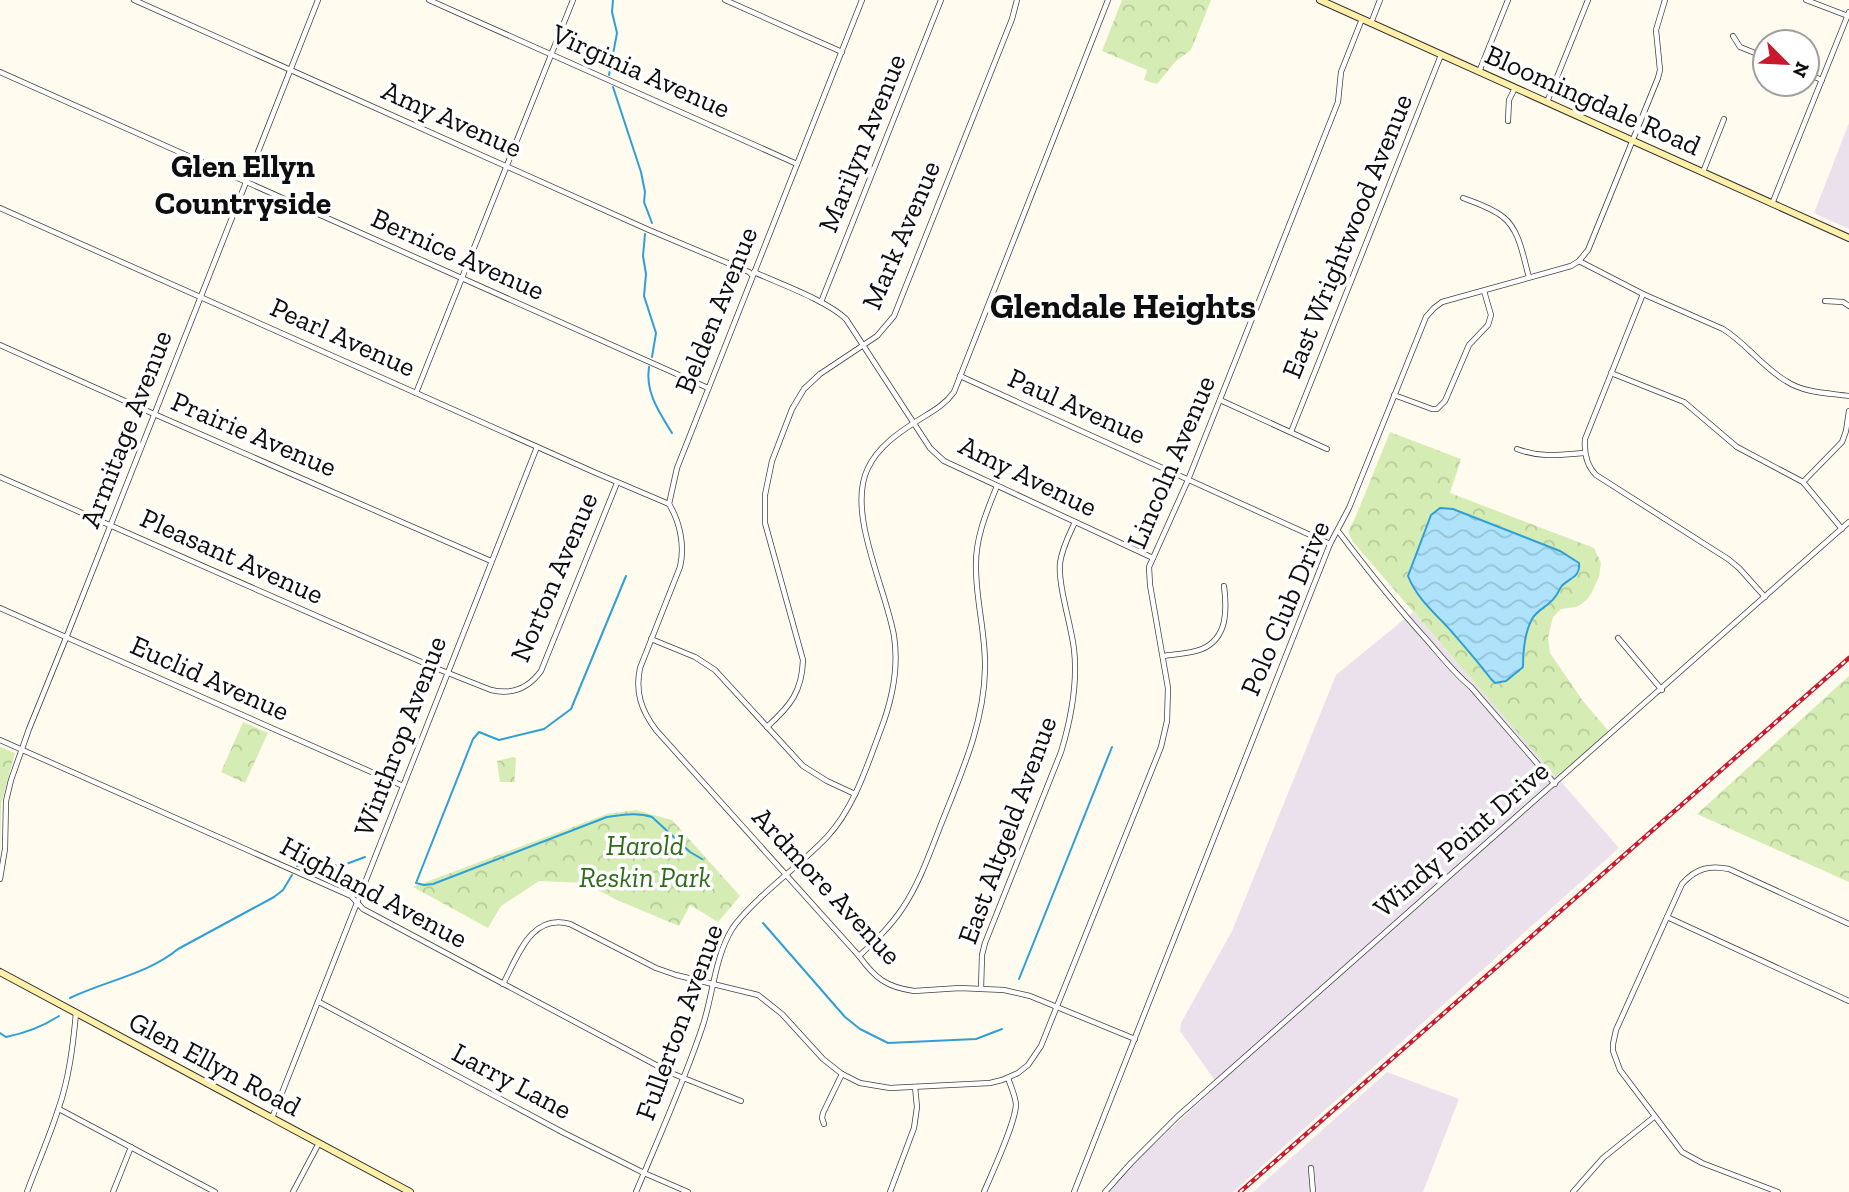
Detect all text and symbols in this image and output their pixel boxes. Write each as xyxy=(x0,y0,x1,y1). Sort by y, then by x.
street label: Virginia Avenue xyxy=(546,16,735,125)
north arrow xyxy=(1751,28,1821,98)
street label: Bloomingdale Road xyxy=(1480,38,1706,162)
street label: Marilyn Avenue xyxy=(811,49,913,237)
text: N xyxy=(1788,58,1815,81)
street label: Amy Avenue xyxy=(377,74,527,164)
street label: East Wrightwood Avenue xyxy=(1275,89,1419,383)
district label: Glen Ellyn Countryside xyxy=(155,147,331,222)
street label: Mark Avenue xyxy=(855,156,947,314)
street label: Bernice Avenue xyxy=(366,201,550,307)
street label: Belden Avenue xyxy=(668,222,764,398)
district label: Glendale Heights xyxy=(990,285,1256,327)
street label: Pearl Avenue xyxy=(265,290,421,384)
street label: Armitage Avenue xyxy=(73,326,179,532)
street label: Paul Avenue xyxy=(1003,361,1151,451)
street label: Lincoln Avenue xyxy=(1120,371,1222,553)
street label: Prairie Avenue xyxy=(166,384,342,484)
street label: Amy Avenue xyxy=(954,428,1102,524)
street label: Norton Avenue xyxy=(503,487,605,667)
street label: Pleasant Avenue xyxy=(135,501,329,611)
street label: Polo Club Drive xyxy=(1233,516,1337,700)
street label: Euclid Avenue xyxy=(126,628,294,728)
street label: Winthrop Avenue xyxy=(347,631,453,841)
street label: East Altgeld Avenue xyxy=(951,712,1063,948)
street label: Windy Point Drive xyxy=(1367,754,1555,924)
street label: Ardmore Avenue xyxy=(746,801,908,971)
street label: Highland Avenue xyxy=(275,829,473,955)
park label: Harold Reskin Park xyxy=(579,829,711,894)
street label: Fullerton Avenue xyxy=(628,919,730,1125)
street label: Glen Ellyn Road xyxy=(123,1005,307,1123)
street label: Larry Lane xyxy=(447,1036,577,1126)

